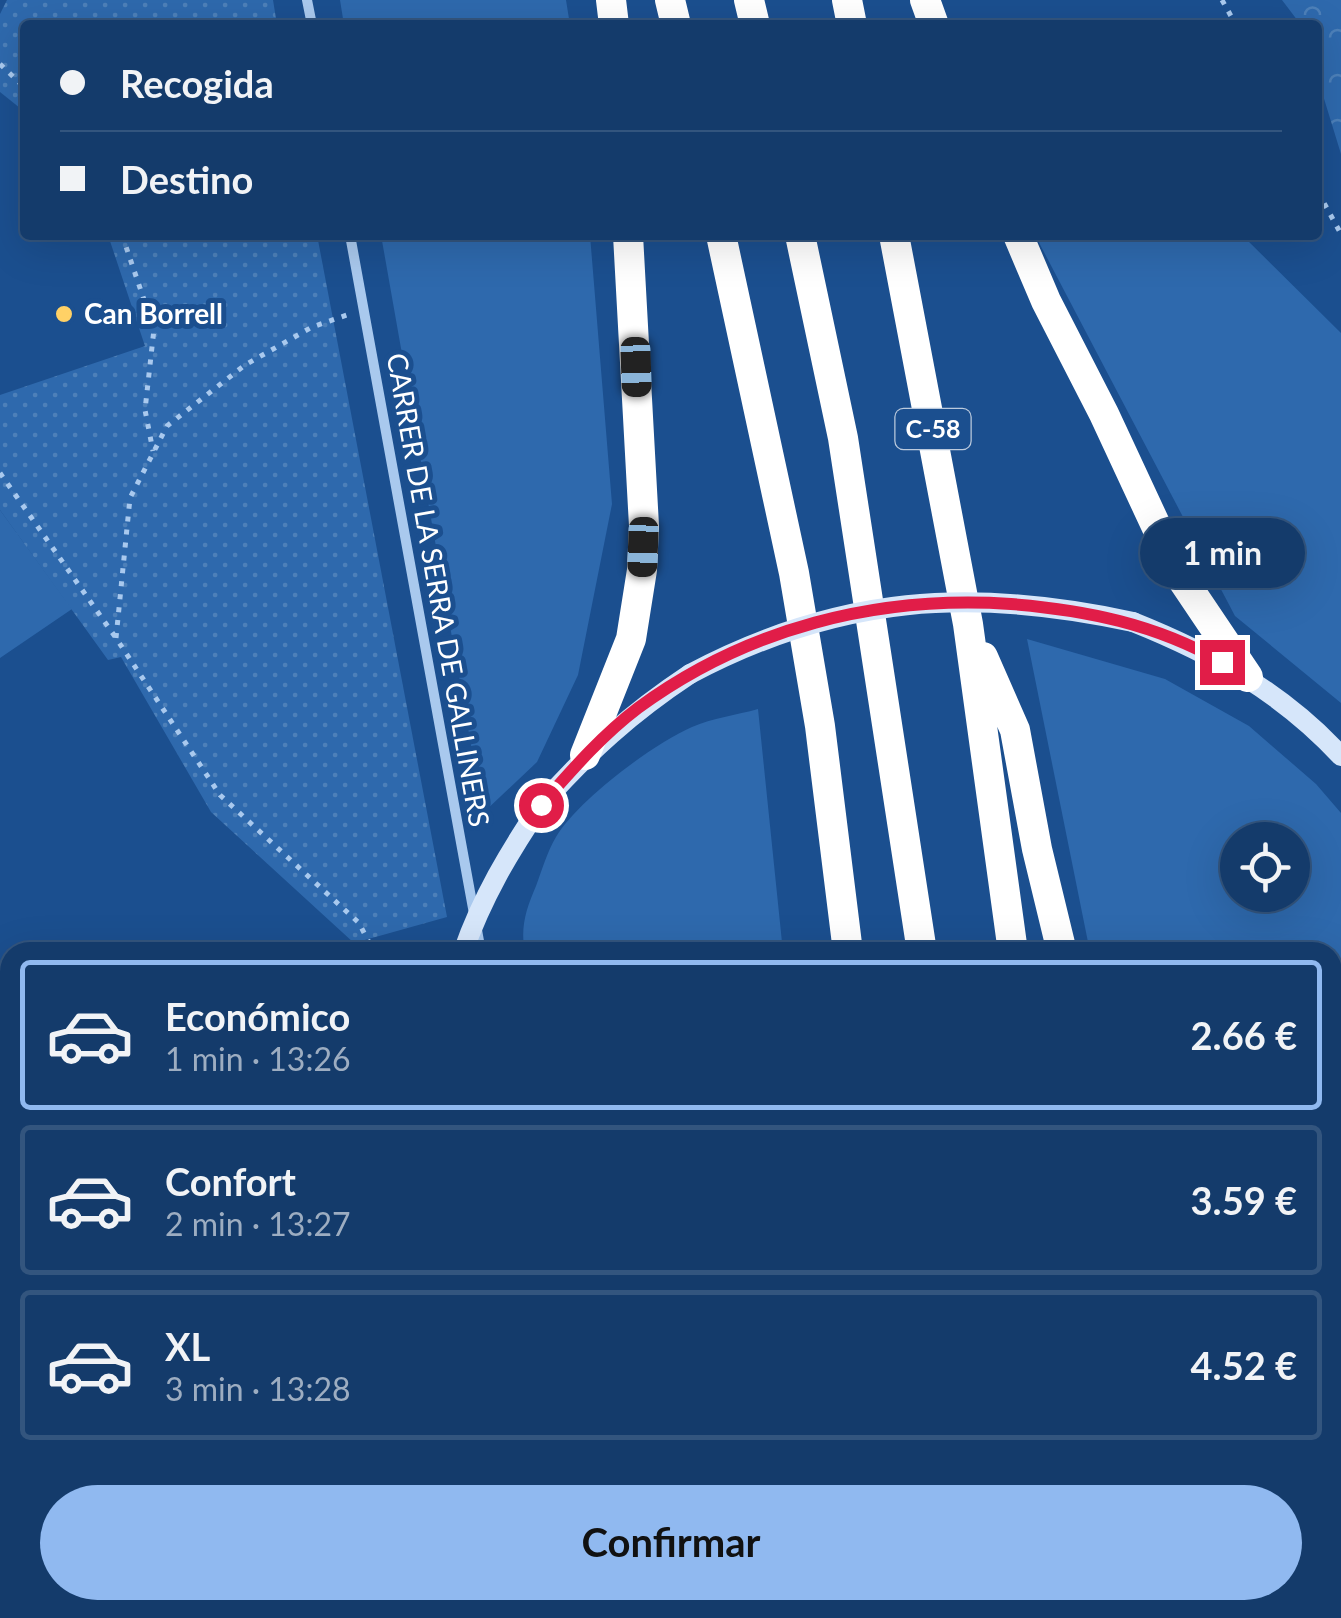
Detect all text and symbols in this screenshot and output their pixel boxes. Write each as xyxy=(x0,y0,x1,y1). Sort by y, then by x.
text: Recogida xyxy=(120,60,274,106)
text: Destino xyxy=(120,156,253,202)
place label: Can Borrell xyxy=(84,296,223,330)
marker: Can Borrell xyxy=(53,303,75,325)
car xyxy=(620,336,652,398)
street label: CARRER DE LA SERRA DE GALLINERS xyxy=(381,350,497,829)
road number: C-58 xyxy=(896,409,970,449)
car xyxy=(627,516,659,578)
callout: 1 min xyxy=(1140,517,1304,587)
text: 1 min xyxy=(1183,533,1262,572)
route end xyxy=(1200,640,1245,685)
route start xyxy=(519,783,564,828)
map controls xyxy=(1220,822,1310,912)
button: locate xyxy=(1220,822,1310,912)
icon: car xyxy=(45,990,135,1080)
text: Económico xyxy=(165,993,350,1039)
text: 2.66 € xyxy=(1191,1012,1297,1058)
text: 1 min · 13:26 xyxy=(165,1039,351,1078)
icon: car xyxy=(45,1155,135,1245)
text: Confort xyxy=(165,1158,296,1204)
text: 3.59 € xyxy=(1191,1177,1297,1223)
text: 2 min · 13:27 xyxy=(165,1204,351,1243)
icon: car xyxy=(45,1320,135,1410)
text: XL xyxy=(165,1323,210,1369)
text: 4.52 € xyxy=(1191,1342,1297,1388)
text: 3 min · 13:28 xyxy=(165,1369,351,1408)
button: Confirmar xyxy=(40,1485,1302,1600)

